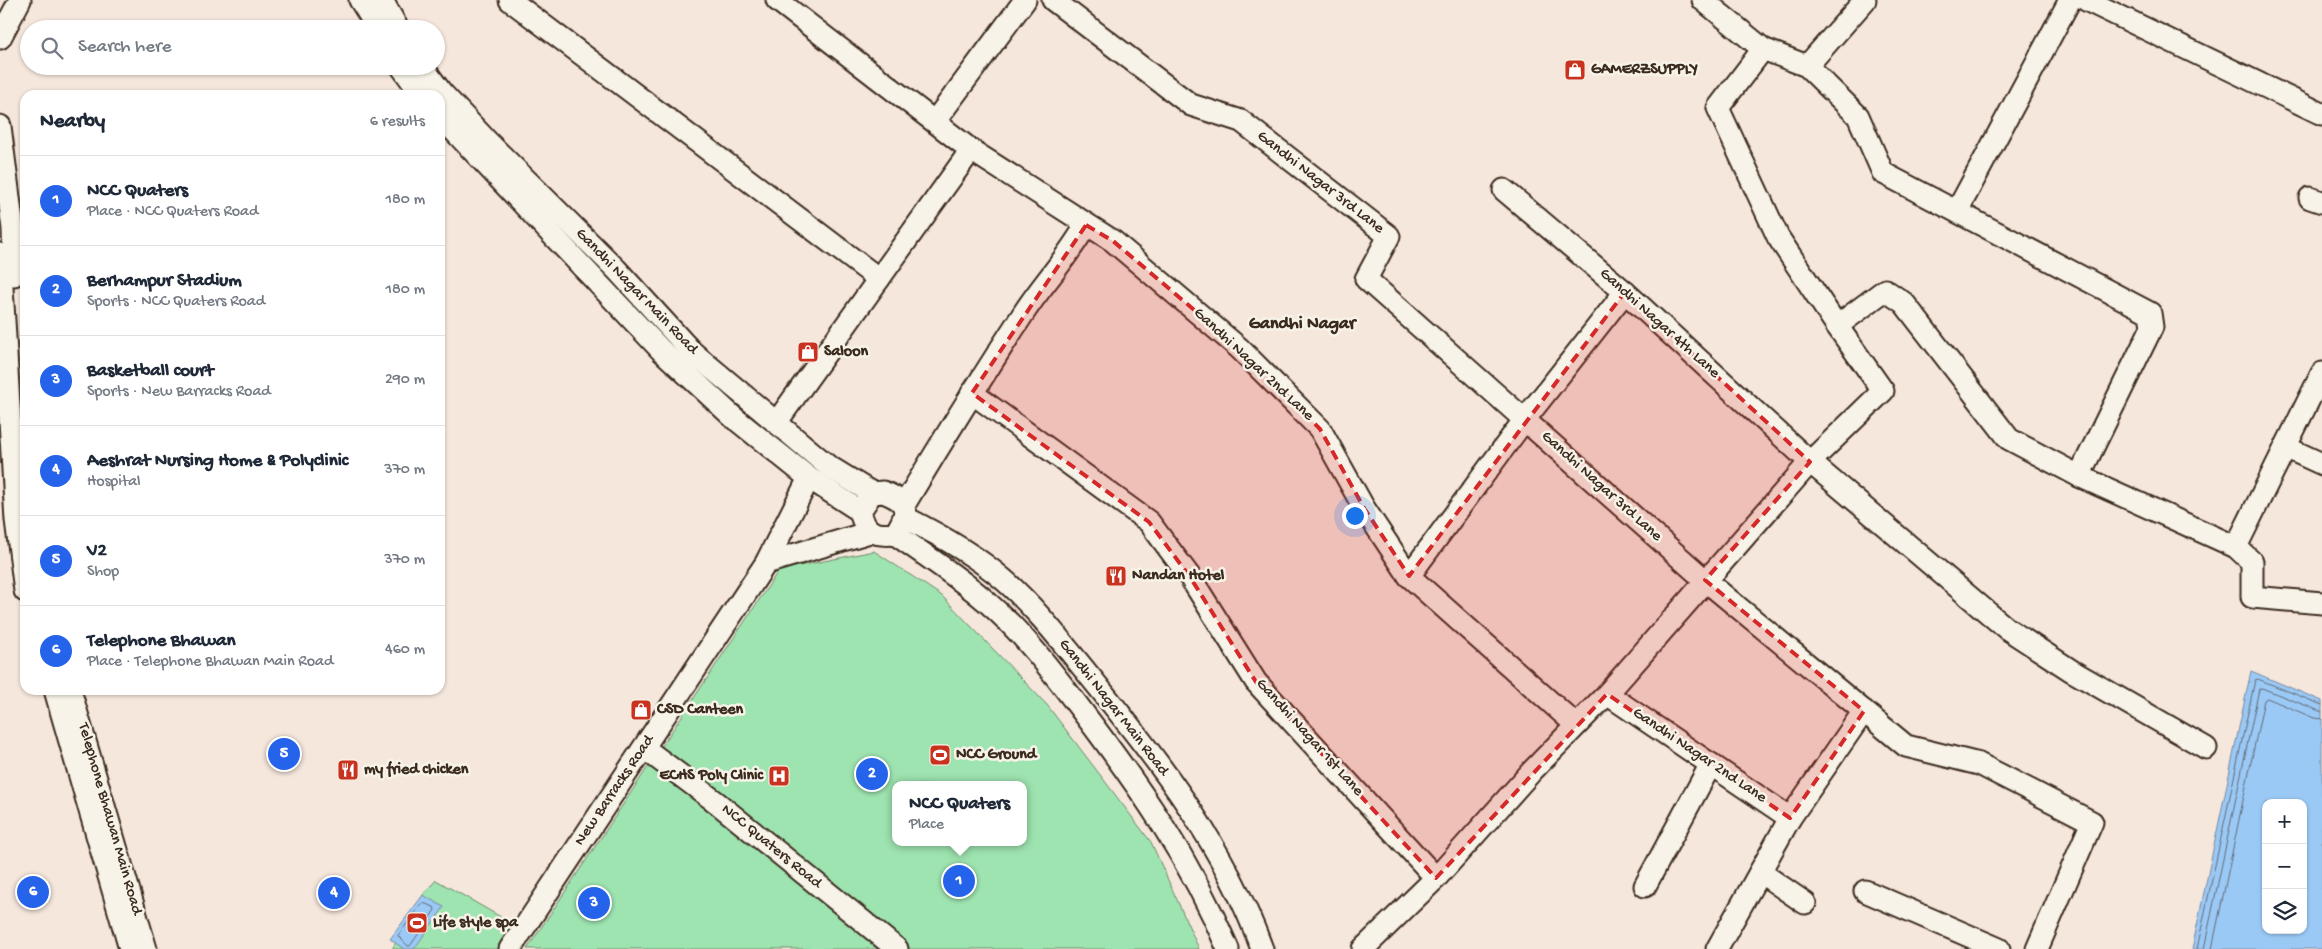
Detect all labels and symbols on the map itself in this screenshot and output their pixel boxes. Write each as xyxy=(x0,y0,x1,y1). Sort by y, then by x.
shop icon: GAMERZSUPPLY xyxy=(1563,58,1587,82)
place label: GAMERZSUPPLY xyxy=(1591,61,1699,80)
street label: Gandhi Nagar 3rd Lane xyxy=(1253,127,1388,239)
street label: Gandhi Nagar Main Road xyxy=(571,225,702,360)
street label: Gandhi Nagar 4th Lane xyxy=(1595,265,1724,384)
street label: Gandhi Nagar 2nd Lane xyxy=(1189,304,1318,426)
district label: Gandhi Nagar xyxy=(1249,314,1358,335)
shop icon: Saloon xyxy=(796,340,820,364)
place label: Saloon xyxy=(824,343,868,362)
street label: Gandhi Nagar 3rd Lane xyxy=(1537,428,1666,547)
your location xyxy=(1342,503,1368,529)
restaurant icon: Nandan Hotel xyxy=(1104,564,1128,588)
place label: Nandan Hotel xyxy=(1132,567,1225,586)
street label: Gandhi Nagar Main Road xyxy=(1054,636,1173,781)
street label: Gandhi Nagar 1st Lane xyxy=(1251,675,1367,801)
shop icon: CSD Canteen xyxy=(629,698,653,722)
place label: CSD Canteen xyxy=(656,701,744,720)
street label: Gandhi Nagar 2nd Lane xyxy=(1628,704,1770,808)
street label: Telephone Bhawan Main Road xyxy=(72,720,146,919)
street label: New Barracks Road xyxy=(571,731,660,850)
pin: 5 xyxy=(268,735,300,773)
sports icon: NCC Ground xyxy=(928,743,952,767)
place label: NCC Ground xyxy=(956,746,1038,765)
pin: 2 xyxy=(856,755,888,793)
restaurant icon: my fried chicken xyxy=(336,758,360,782)
place label: my fried chicken xyxy=(364,760,469,780)
hospital icon: ECHS Poly Clinic xyxy=(767,764,791,788)
place label: ECHS Poly Clinic xyxy=(660,767,765,786)
street label: NCC Quaters Road xyxy=(717,801,826,894)
pin: 1 xyxy=(943,862,975,900)
pin: 6 xyxy=(17,873,49,911)
pin: 4 xyxy=(318,874,350,912)
pin: 3 xyxy=(578,884,610,922)
sports icon: Life style spa xyxy=(405,911,429,935)
place label: Life style spa xyxy=(433,913,519,933)

